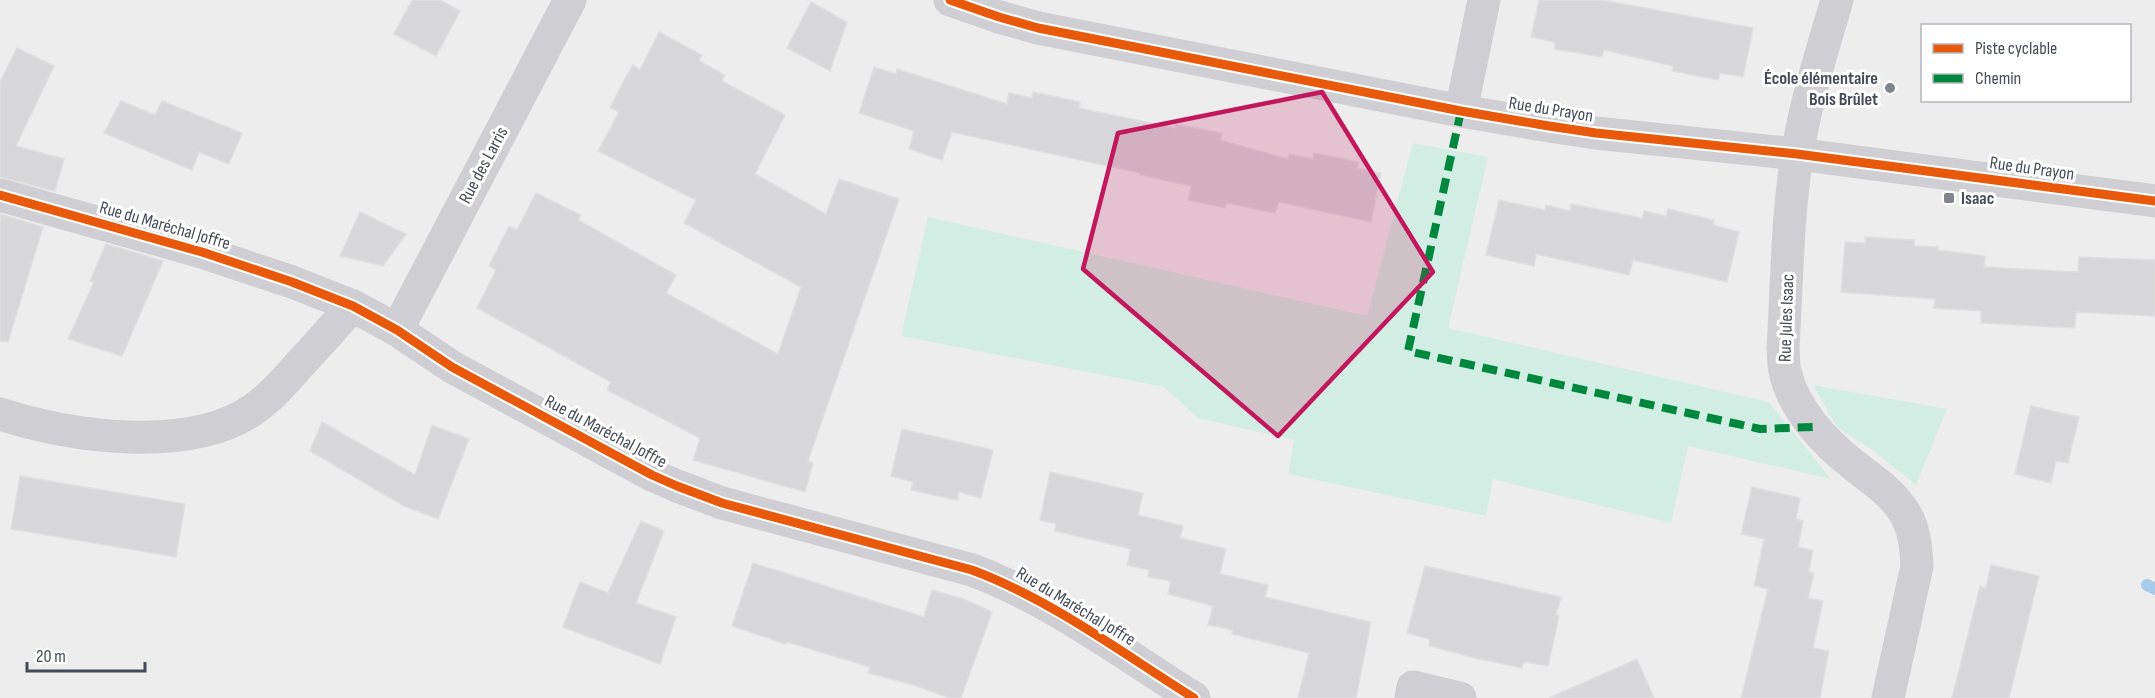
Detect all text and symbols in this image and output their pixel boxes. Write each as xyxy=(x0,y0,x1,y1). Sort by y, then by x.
legend xyxy=(1921,24,2131,102)
text: Piste cyclable xyxy=(1975,38,2057,59)
place label: École élémentaire Bois Brûlet xyxy=(1764,68,1878,110)
text: Chemin xyxy=(1975,68,2021,89)
marker: École élémentaire Bois Brûlet xyxy=(1883,81,1897,95)
street label: Rue du Prayon xyxy=(1507,92,1595,127)
street label: Rue des Larris xyxy=(455,123,512,207)
street label: Rue du Prayon xyxy=(1988,152,2076,185)
place label: Isaac xyxy=(1961,188,1994,209)
marker: Isaac xyxy=(1942,191,1956,205)
street label: Rue du Maréchal Joffre xyxy=(97,197,233,254)
street label: Rue Jules Isaac xyxy=(1774,274,1799,362)
street label: Rue du Maréchal Joffre xyxy=(541,390,670,472)
street label: Rue du Maréchal Joffre xyxy=(1012,563,1139,650)
scale bar xyxy=(27,635,146,673)
text: 20 m xyxy=(36,646,66,667)

